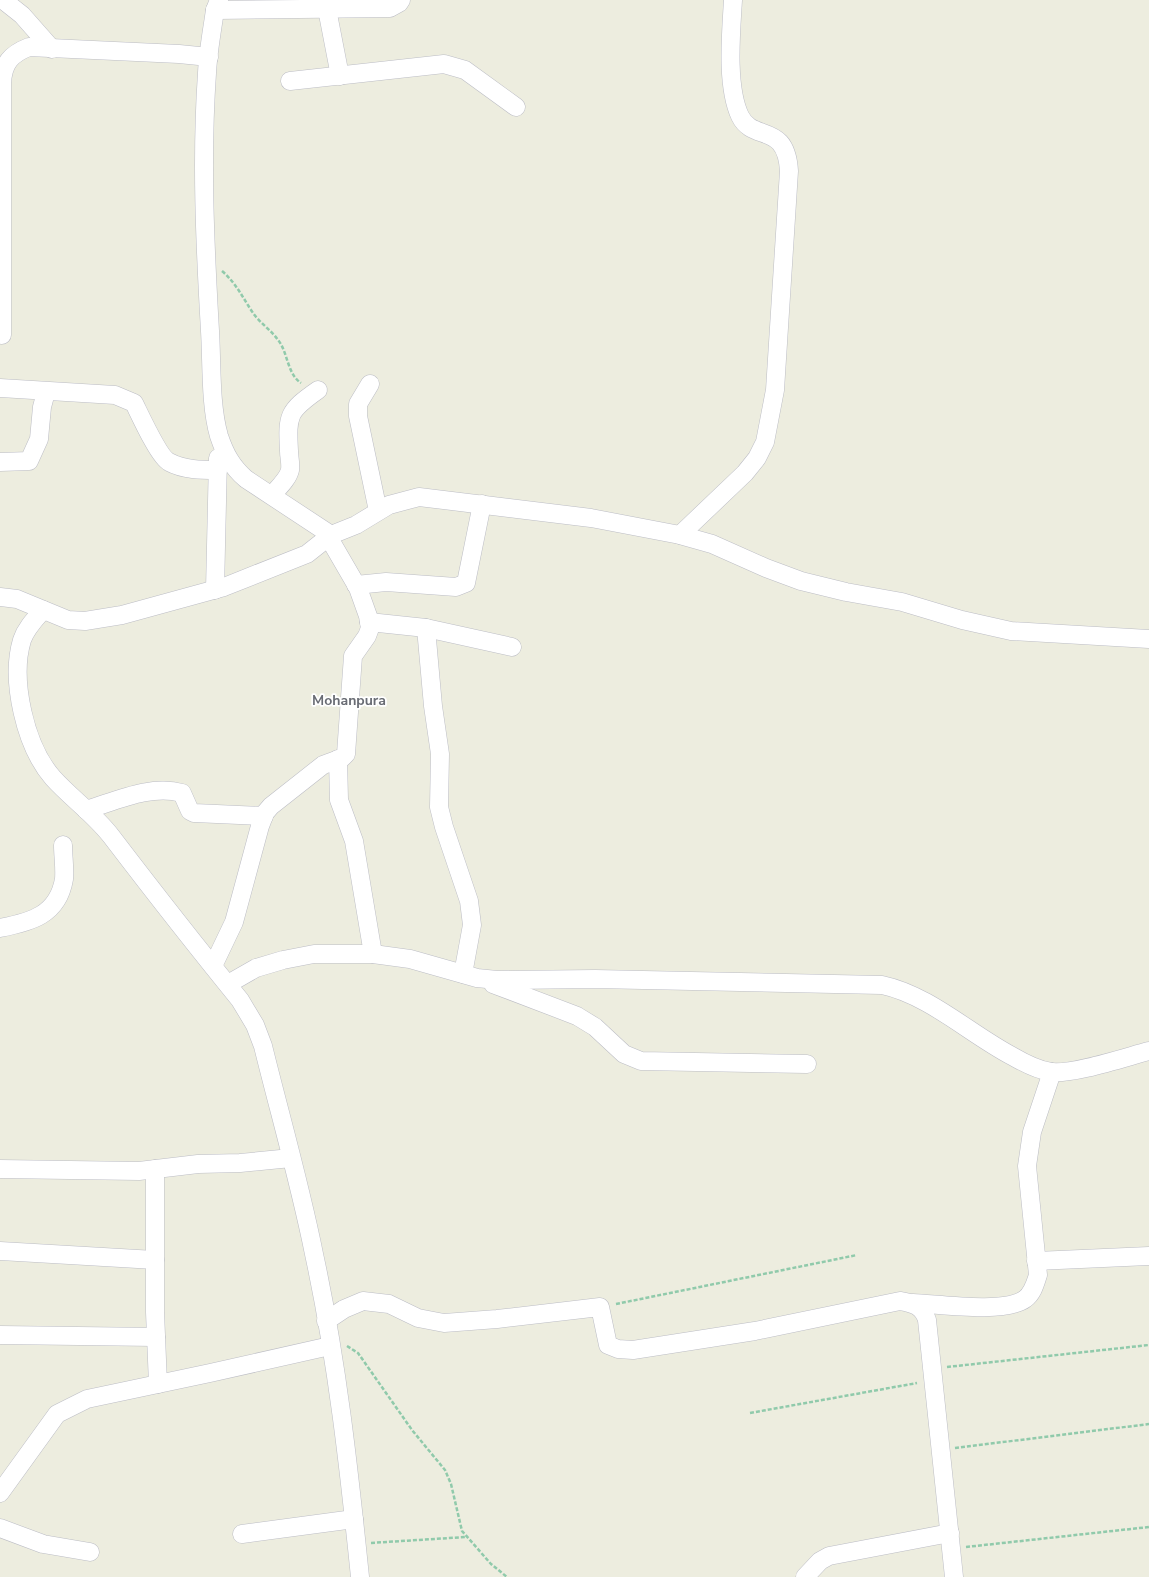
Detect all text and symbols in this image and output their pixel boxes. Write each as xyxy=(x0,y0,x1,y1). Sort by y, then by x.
district label: Mohanpura xyxy=(312,691,386,710)

